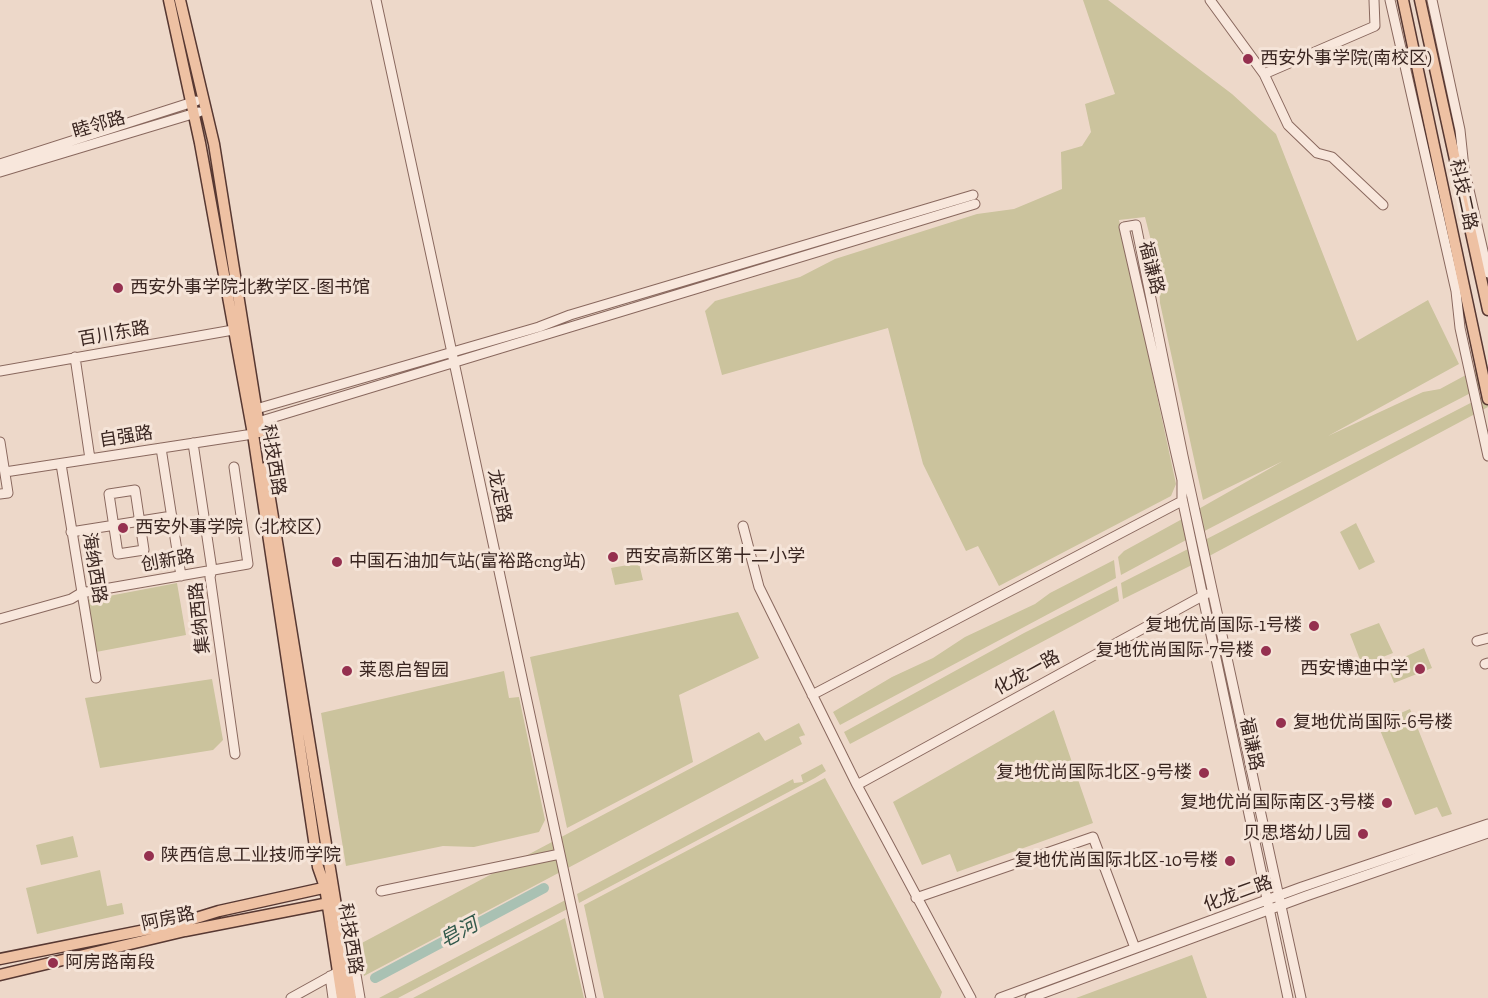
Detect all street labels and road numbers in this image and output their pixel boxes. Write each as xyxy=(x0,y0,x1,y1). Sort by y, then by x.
street label: 睦邻路 xyxy=(70,107,128,143)
street label: 科技二路 xyxy=(1445,158,1481,232)
street label: 福谦路 xyxy=(1134,239,1168,297)
street label: 百川东路 xyxy=(77,317,151,351)
street label: 自强路 xyxy=(98,422,154,452)
street label: 科技西路 xyxy=(257,423,289,497)
street label: 龙定路 xyxy=(483,467,515,525)
street label: 海纳西路 xyxy=(78,531,110,605)
street label: 创新路 xyxy=(140,546,196,576)
street label: 集纳西路 xyxy=(185,581,215,655)
street label: 化龙一路 xyxy=(990,646,1064,700)
street label: 福谦路 xyxy=(1235,715,1267,773)
street label: 化龙二路 xyxy=(1200,872,1276,916)
street label: 科技西路 xyxy=(334,902,366,976)
street label: 阿房路 xyxy=(139,903,197,935)

